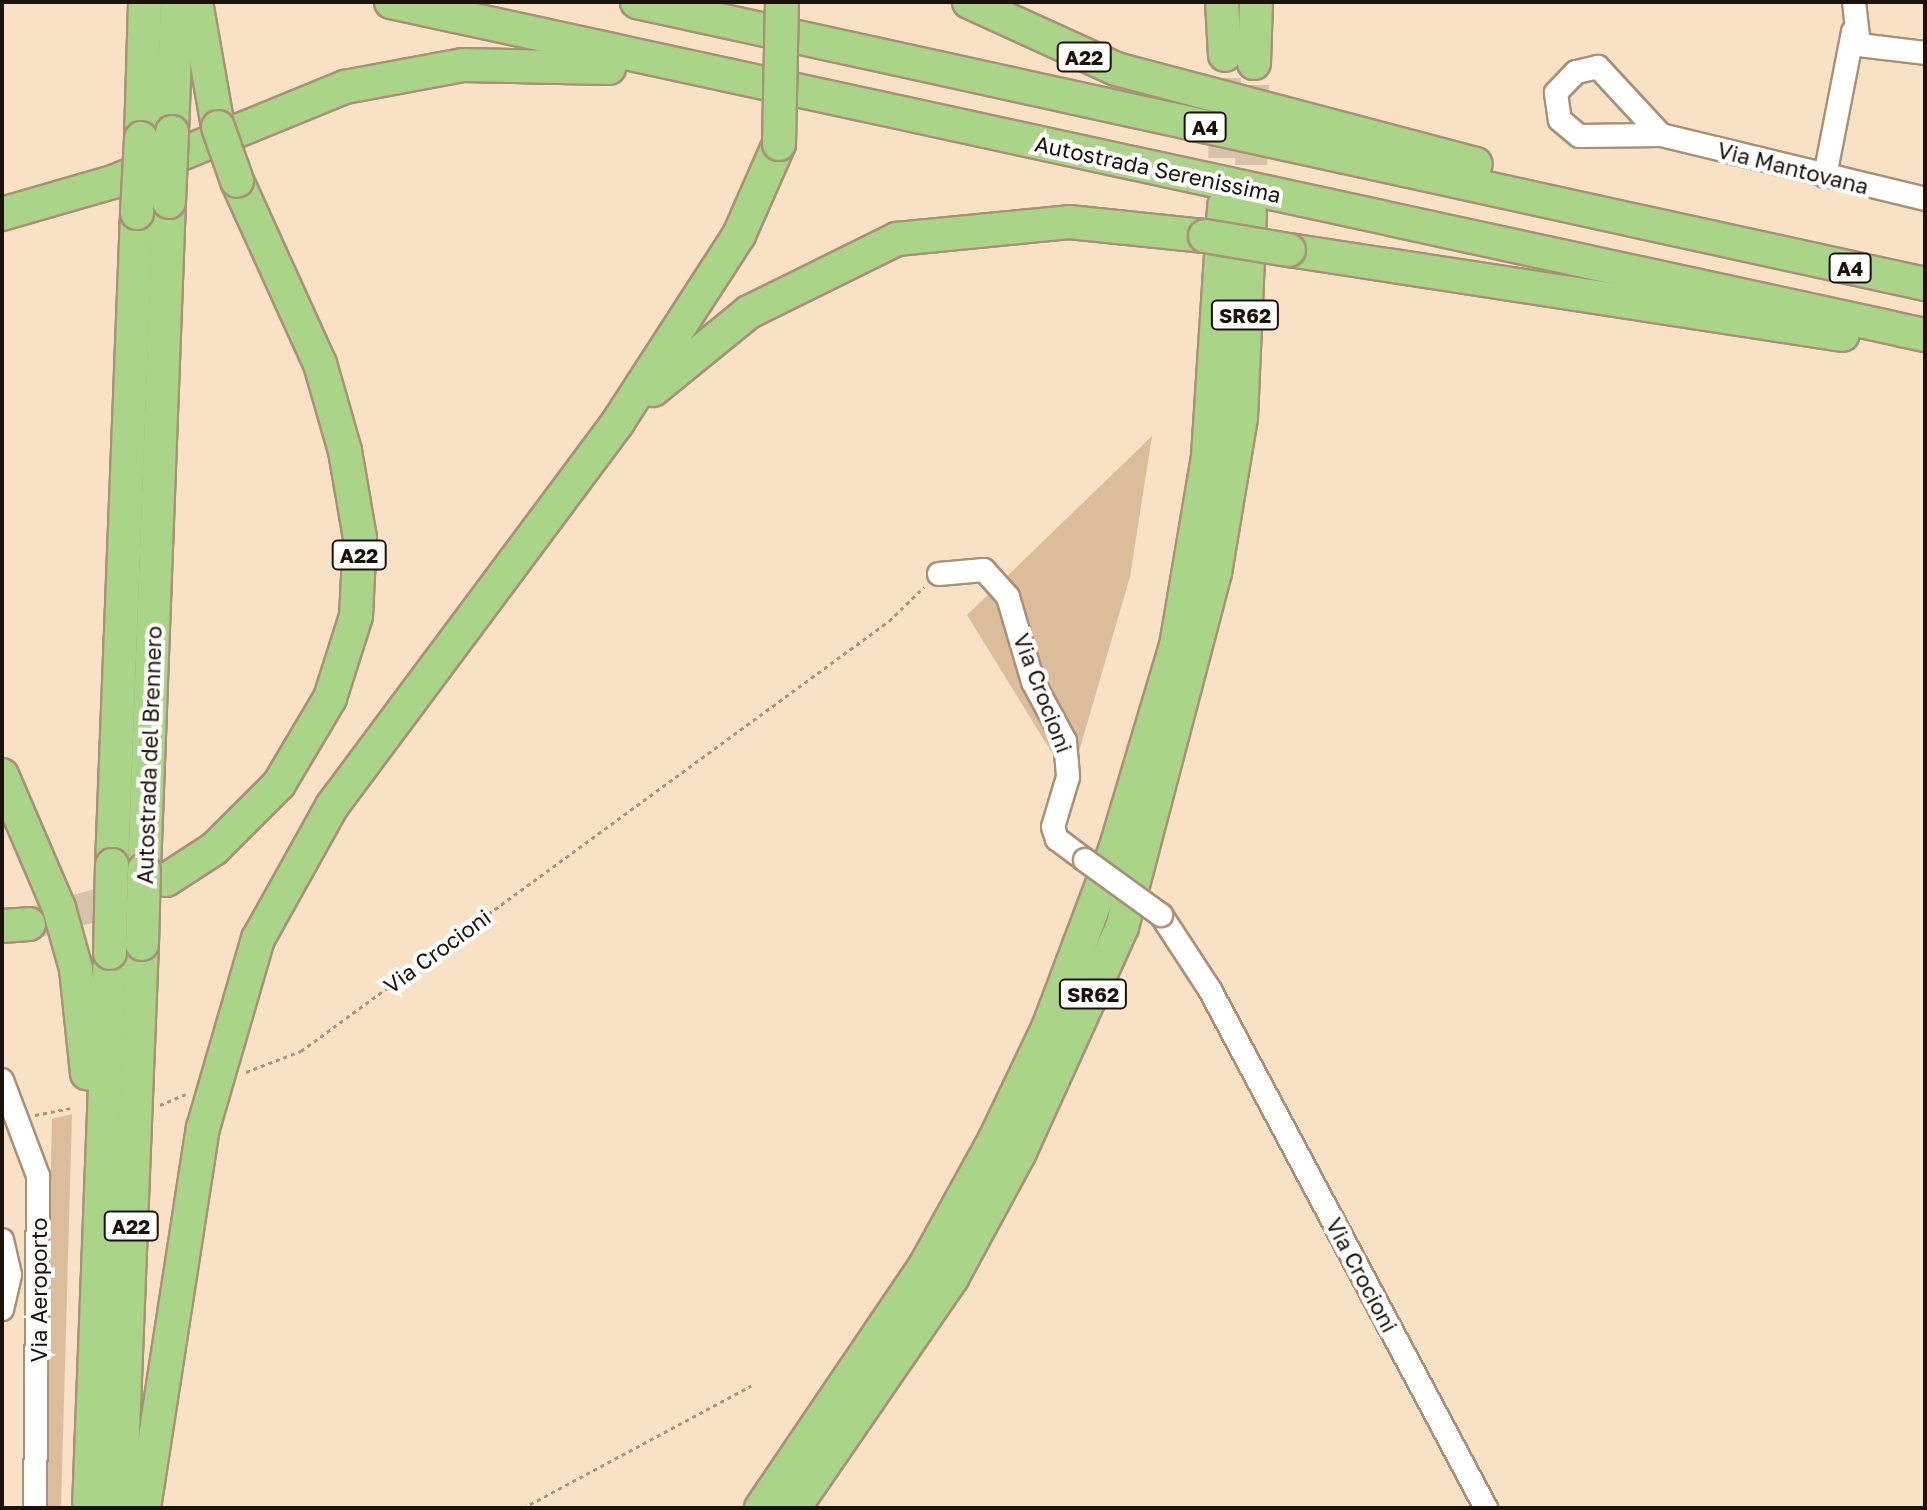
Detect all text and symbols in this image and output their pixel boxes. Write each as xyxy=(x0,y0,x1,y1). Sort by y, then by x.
road number: A22 xyxy=(1056,41,1112,73)
road number: A4 xyxy=(1183,111,1227,143)
street label: Autostrada Serenissima xyxy=(1033,130,1283,208)
street label: Via Mantovana xyxy=(1715,136,1871,200)
road number: A4 xyxy=(1828,252,1872,284)
road number: SR62 xyxy=(1209,299,1281,331)
road number: A22 xyxy=(331,539,387,571)
street label: Autostrada del Brennero xyxy=(131,625,167,885)
street label: Via Crocioni xyxy=(1008,630,1078,756)
street label: Via Crocioni xyxy=(378,903,496,999)
road number: SR62 xyxy=(1057,978,1129,1010)
road number: A22 xyxy=(103,1210,159,1242)
street label: Via Crocioni xyxy=(1321,1213,1403,1337)
street label: Via Aeroporto xyxy=(26,1217,52,1363)

